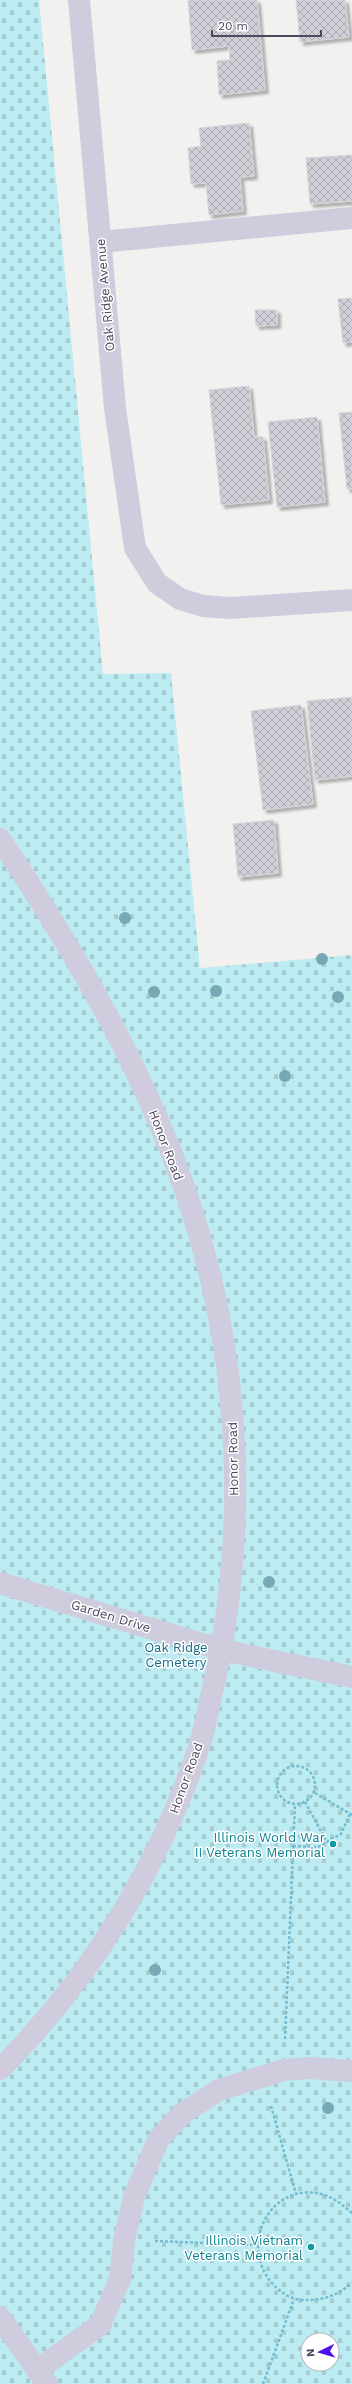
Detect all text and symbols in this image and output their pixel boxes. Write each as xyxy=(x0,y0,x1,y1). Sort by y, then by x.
scale bar xyxy=(212,12,321,38)
text: 20 m xyxy=(218,19,248,33)
street label: Oak Ridge Avenue xyxy=(93,238,117,352)
street label: Honor Road xyxy=(146,1108,186,1182)
street label: Honor Road xyxy=(225,1422,241,1496)
street label: Garden Drive xyxy=(69,1597,153,1635)
park label: Oak Ridge Cemetery xyxy=(144,1640,208,1670)
street label: Honor Road xyxy=(166,1741,206,1815)
place label: Illinois World War II Veterans Memorial xyxy=(195,1830,325,1860)
marker: Illinois World War II Veterans Memorial xyxy=(328,1839,338,1849)
place label: Illinois Vietnam Veterans Memorial xyxy=(184,2233,303,2263)
marker: Illinois Vietnam Veterans Memorial xyxy=(306,2242,316,2252)
north arrow xyxy=(300,2332,340,2372)
text: N xyxy=(304,2348,317,2357)

